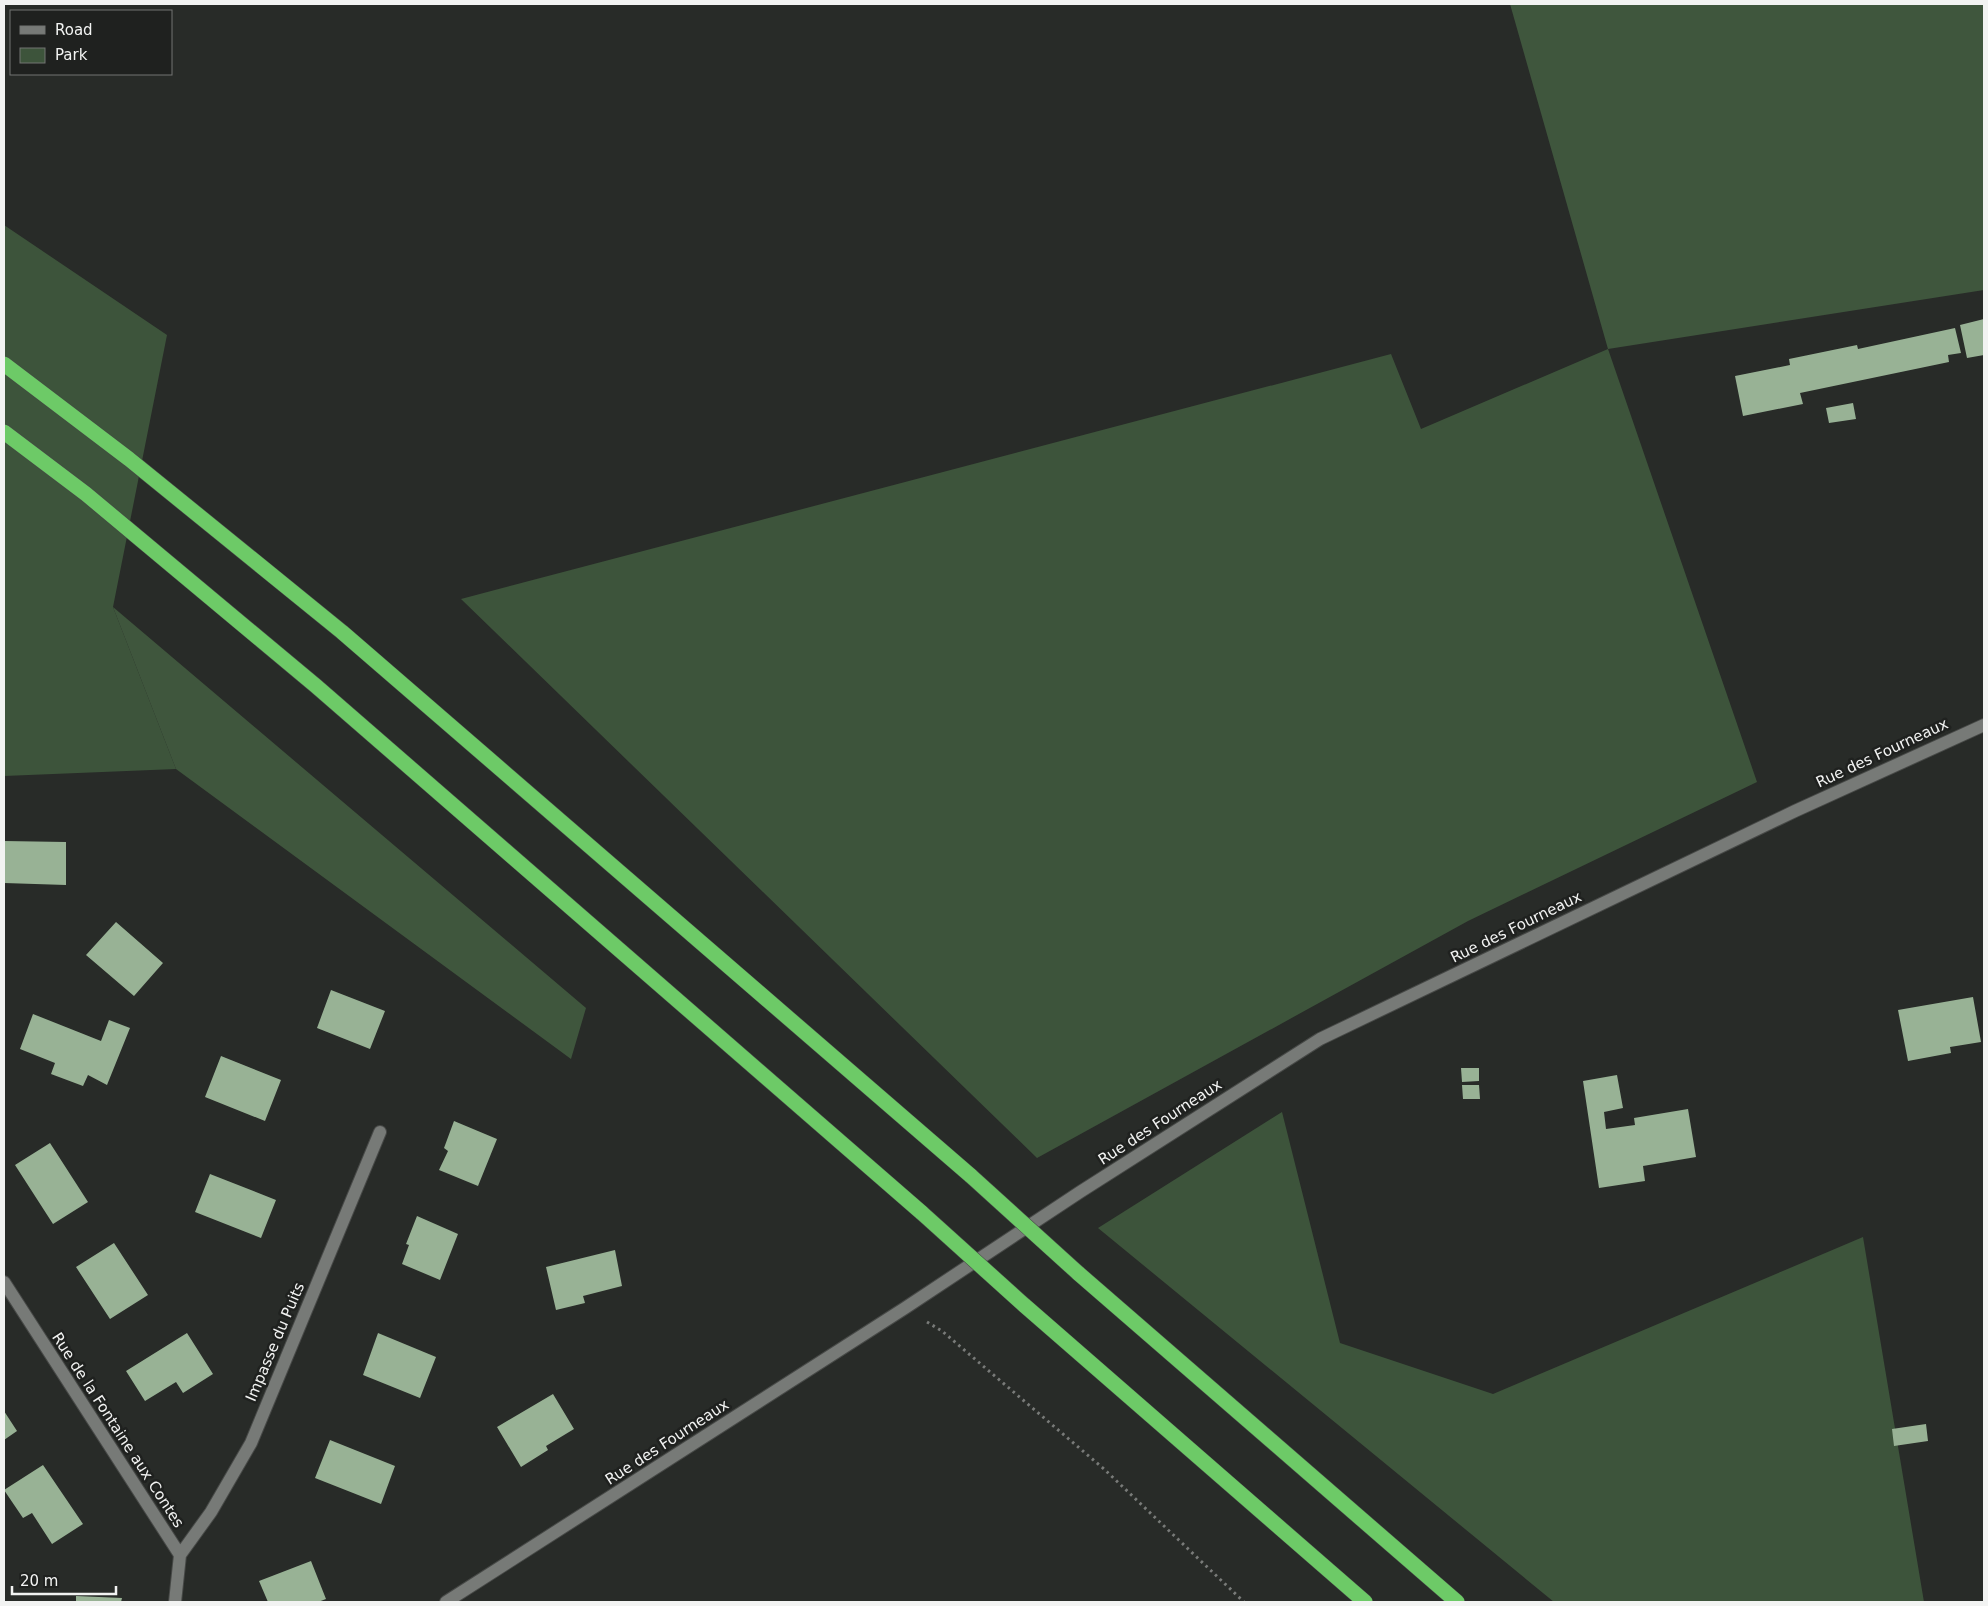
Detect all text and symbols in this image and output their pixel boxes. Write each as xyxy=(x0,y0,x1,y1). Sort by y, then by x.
legend xyxy=(10,10,172,75)
text: Road xyxy=(55,21,93,39)
text: Park xyxy=(55,46,88,64)
street label: Rue des Fourneaux xyxy=(1813,714,1951,791)
street label: Rue des Fourneaux xyxy=(1448,887,1585,967)
street label: Rue des Fourneaux xyxy=(1095,1075,1225,1169)
street label: Impasse du Puits xyxy=(242,1280,308,1404)
street label: Rue de la Fontaine aux Contes xyxy=(48,1329,188,1531)
street label: Rue des Fourneaux xyxy=(602,1395,732,1489)
scale bar xyxy=(12,1564,116,1596)
text: 20 m xyxy=(20,1572,58,1590)

